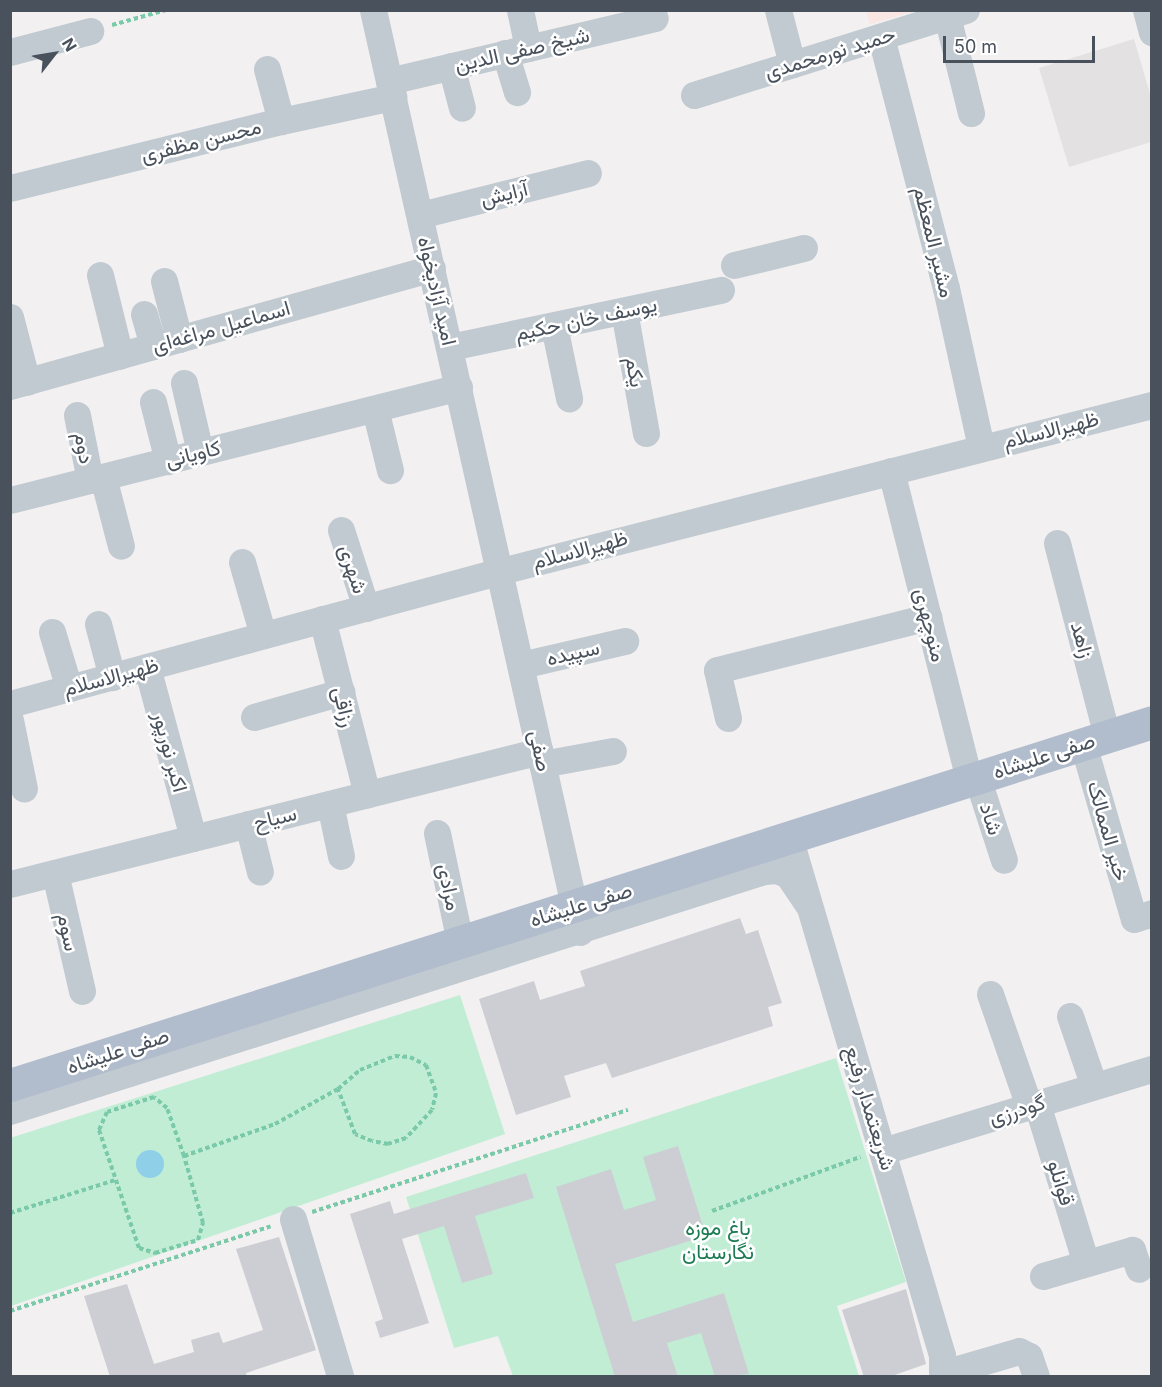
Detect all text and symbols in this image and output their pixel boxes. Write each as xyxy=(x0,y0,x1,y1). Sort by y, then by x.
street label: حمید نورمحمدی xyxy=(762,21,898,85)
street label: شیخ صفی الدین xyxy=(452,22,592,78)
north arrow xyxy=(24,24,84,84)
scale bar xyxy=(946,24,1098,62)
text: N xyxy=(58,34,81,55)
text: 50 m xyxy=(954,36,997,57)
street label: محسن مظفری xyxy=(138,114,264,168)
street label: آرایش xyxy=(478,176,530,212)
street label: مشیر المعظم xyxy=(908,184,960,300)
street label: امید آزادیخواه xyxy=(412,234,462,348)
street label: یوسف خان حکیم xyxy=(513,292,659,346)
street label: اسماعیل مراغه‌ای xyxy=(149,295,293,359)
street label: یکم xyxy=(620,355,650,389)
street label: ظهیرالاسلام xyxy=(1001,406,1101,454)
street label: دوم xyxy=(69,430,99,466)
street label: کاویانی xyxy=(163,435,223,473)
street label: ظهیرالاسلام xyxy=(530,525,630,575)
street label: شهری xyxy=(333,541,373,597)
street label: منوچهری xyxy=(909,586,951,664)
street label: زاهد xyxy=(1065,619,1099,661)
street label: سپیده xyxy=(544,635,602,671)
street label: ظهیرالاسلام xyxy=(61,652,161,702)
street label: رزاقی xyxy=(327,684,361,730)
street label: اکبر نورپور xyxy=(147,709,193,795)
street label: صفی xyxy=(523,728,557,774)
street label: صفی علیشاه xyxy=(990,728,1098,784)
street label: خیر الممالک xyxy=(1082,778,1134,884)
street label: سیاح xyxy=(251,800,299,836)
street label: شاد xyxy=(974,800,1008,838)
street label: مرادی xyxy=(432,861,466,913)
street label: صفی علیشاه xyxy=(527,877,635,933)
street label: سوم xyxy=(52,911,84,953)
street label: صفی علیشاه xyxy=(64,1023,172,1079)
street label: شریعتمدار رفیع xyxy=(839,1043,901,1173)
street label: گودرزی xyxy=(986,1090,1048,1130)
street label: قوانلو xyxy=(1042,1157,1080,1209)
park label: باغ موزه نگارستان xyxy=(682,1215,754,1265)

